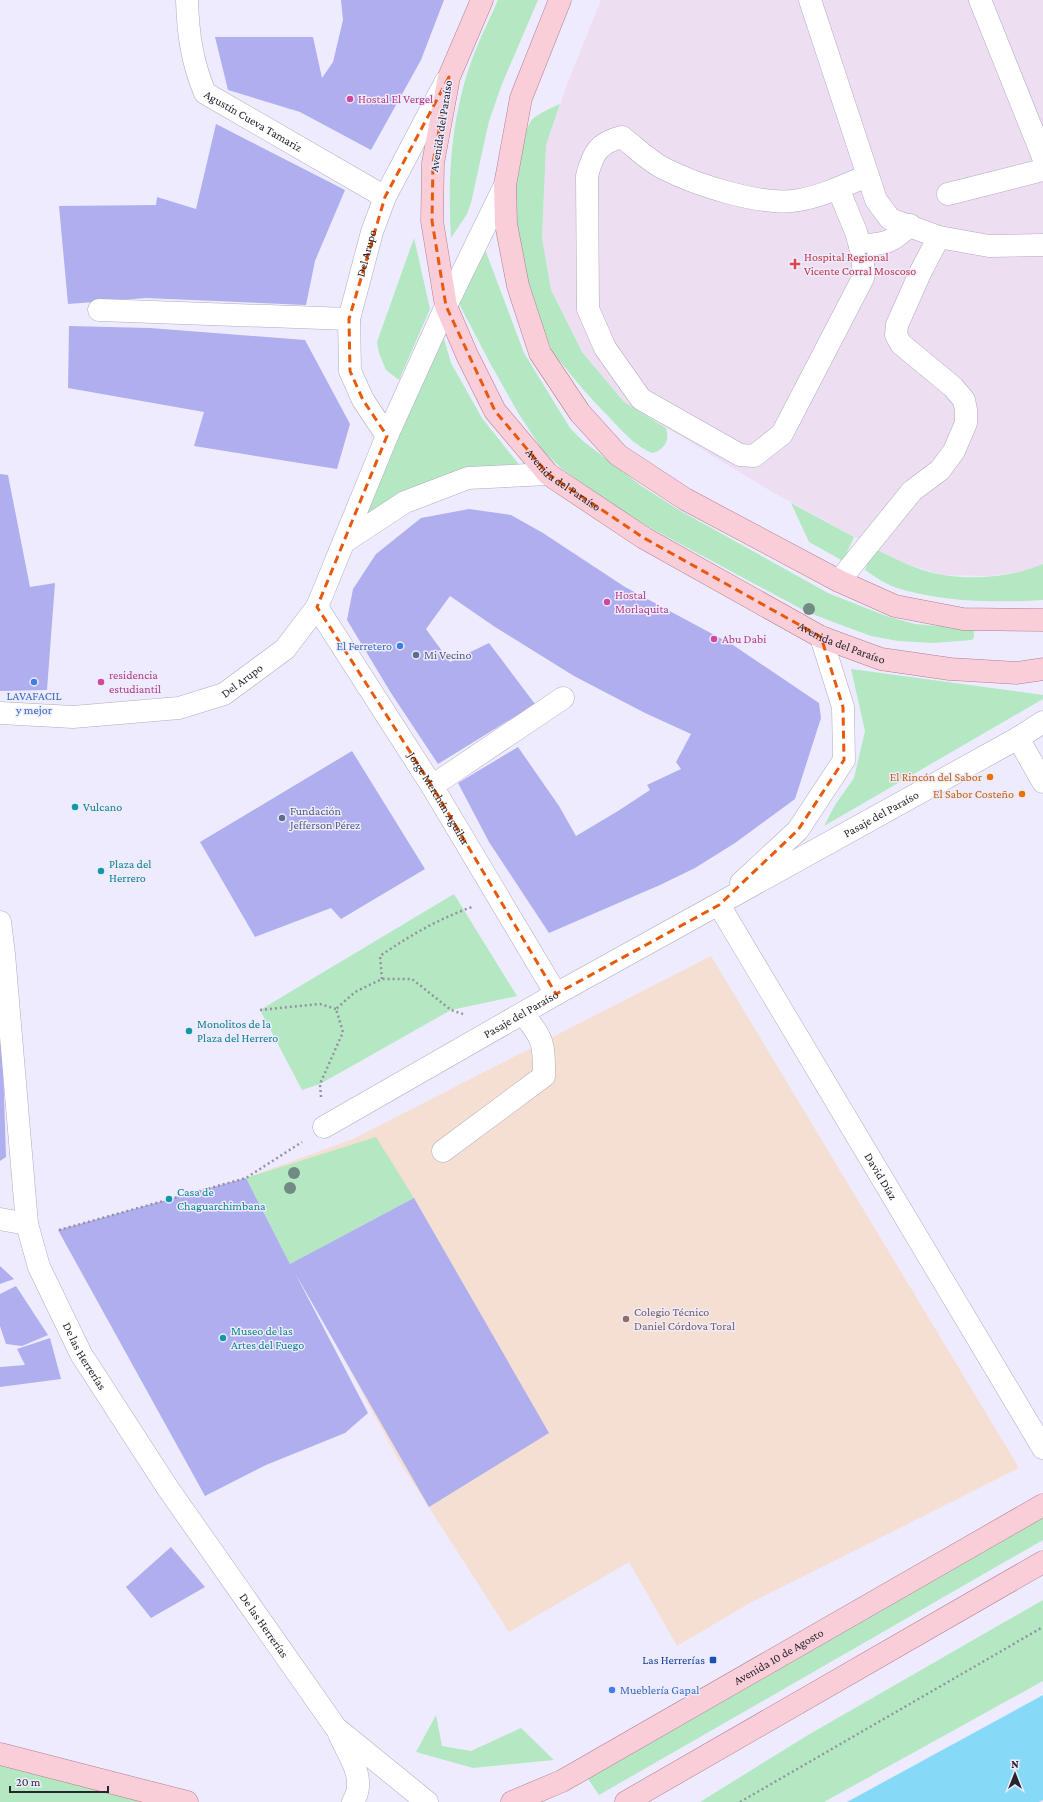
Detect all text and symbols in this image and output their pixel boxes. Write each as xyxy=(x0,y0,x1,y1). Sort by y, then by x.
street label: Avenida del Paraíso xyxy=(427,79,455,173)
street label: Agustín Cueva Tamariz xyxy=(202,87,305,155)
place label: Hostal El Vergel xyxy=(358,92,433,106)
marker: Hostal El Vergel xyxy=(345,94,355,104)
street label: Del Arupo xyxy=(353,228,379,279)
place label: Hospital Regional Vicente Corral Moscoso xyxy=(804,250,916,278)
marker: Hospital Regional Vicente Corral Moscoso xyxy=(789,258,801,270)
street label: Avenida del Paraíso xyxy=(523,446,603,514)
place label: Hostal Morlaquita xyxy=(615,588,669,616)
marker: Hostal Morlaquita xyxy=(602,597,612,607)
street label: Avenida del Paraíso xyxy=(796,619,886,666)
place label: Abu Dabi xyxy=(722,632,766,646)
marker: Abu Dabi xyxy=(709,634,719,644)
place label: El Ferretero xyxy=(336,639,392,653)
marker: El Ferretero xyxy=(395,641,405,651)
place label: Mi Vecino xyxy=(424,648,472,662)
marker: Mi Vecino xyxy=(411,650,421,660)
street label: Del Arupo xyxy=(218,661,266,701)
place label: residencia estudiantil xyxy=(109,668,161,696)
marker: LAVAFACIL y mejor xyxy=(29,677,39,687)
marker: residencia estudiantil xyxy=(96,677,106,687)
place label: LAVAFACIL y mejor xyxy=(7,689,61,717)
street label: Jorge Merchán Aguilar xyxy=(404,748,473,848)
place label: El Rincón del Sabor xyxy=(890,770,983,784)
marker: El Rincón del Sabor xyxy=(985,772,995,782)
street label: Pasaje del Paraíso xyxy=(841,787,921,840)
place label: El Sabor Costeño xyxy=(933,787,1014,801)
marker: El Sabor Costeño xyxy=(1017,789,1027,799)
place label: Vulcano xyxy=(83,800,122,814)
marker: Vulcano xyxy=(70,802,80,812)
place label: Fundación Jefferson Pérez xyxy=(289,804,360,832)
marker: Fundación Jefferson Pérez xyxy=(277,813,287,823)
place label: Plaza del Herrero xyxy=(109,857,151,885)
marker: Plaza del Herrero xyxy=(96,866,106,876)
street label: Pasaje del Paraíso xyxy=(481,987,561,1041)
place label: Monolitos de la Plaza del Herrero xyxy=(197,1017,278,1045)
marker: Monolitos de la Plaza del Herrero xyxy=(184,1026,194,1036)
street label: David Díaz xyxy=(861,1150,900,1203)
place label: Casa de Chaguarchimbana xyxy=(177,1185,266,1213)
marker: Casa de Chaguarchimbana xyxy=(164,1194,174,1204)
place label: Colegio Técnico Daniel Córdova Toral xyxy=(634,1305,735,1333)
marker: Colegio Técnico Daniel Córdova Toral xyxy=(621,1314,631,1324)
street label: De las Herrerías xyxy=(60,1320,109,1393)
place label: Museo de las Artes del Fuego xyxy=(231,1324,304,1352)
marker: Museo de las Artes del Fuego xyxy=(218,1333,228,1343)
street label: De las Herrerías xyxy=(237,1591,292,1661)
street label: Avenida 10 de Agosto xyxy=(731,1625,826,1688)
place label: Las Herrerías xyxy=(642,1653,705,1667)
marker: Las Herrerías xyxy=(708,1655,718,1665)
place label: Mueblería Gapal xyxy=(620,1683,700,1697)
marker: Mueblería Gapal xyxy=(607,1685,617,1695)
north arrow xyxy=(995,1754,1035,1794)
text: N xyxy=(1011,1758,1019,1770)
scale bar xyxy=(10,1768,108,1794)
text: 20 m xyxy=(16,1775,41,1789)

